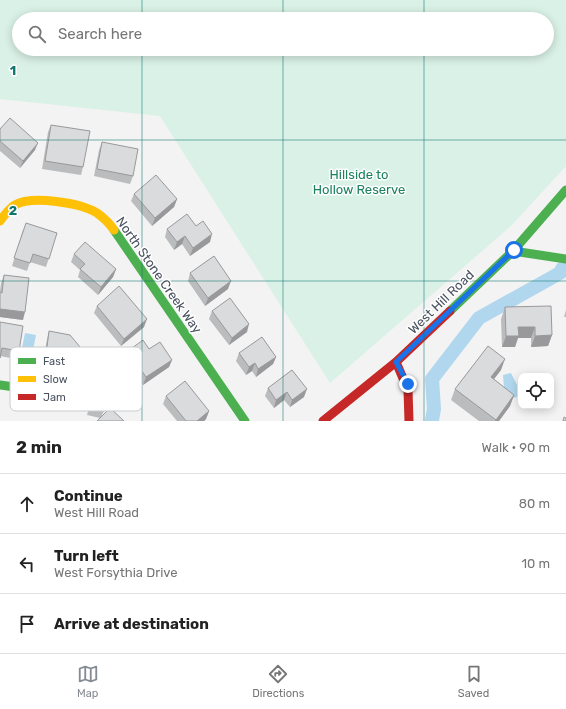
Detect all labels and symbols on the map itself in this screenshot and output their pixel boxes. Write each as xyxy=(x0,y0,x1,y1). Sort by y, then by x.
text: 1 xyxy=(10,63,16,78)
park label: Hillside to Hollow Reserve xyxy=(313,167,405,197)
text: 2 xyxy=(9,203,17,218)
street label: North Stone Creek Way xyxy=(113,214,205,336)
route start xyxy=(505,241,523,259)
street label: West Hill Road xyxy=(405,267,477,337)
legend xyxy=(10,347,142,411)
text: Fast xyxy=(43,355,66,368)
text: Slow xyxy=(43,373,68,386)
route end xyxy=(399,375,417,393)
text: Jam xyxy=(43,391,66,404)

